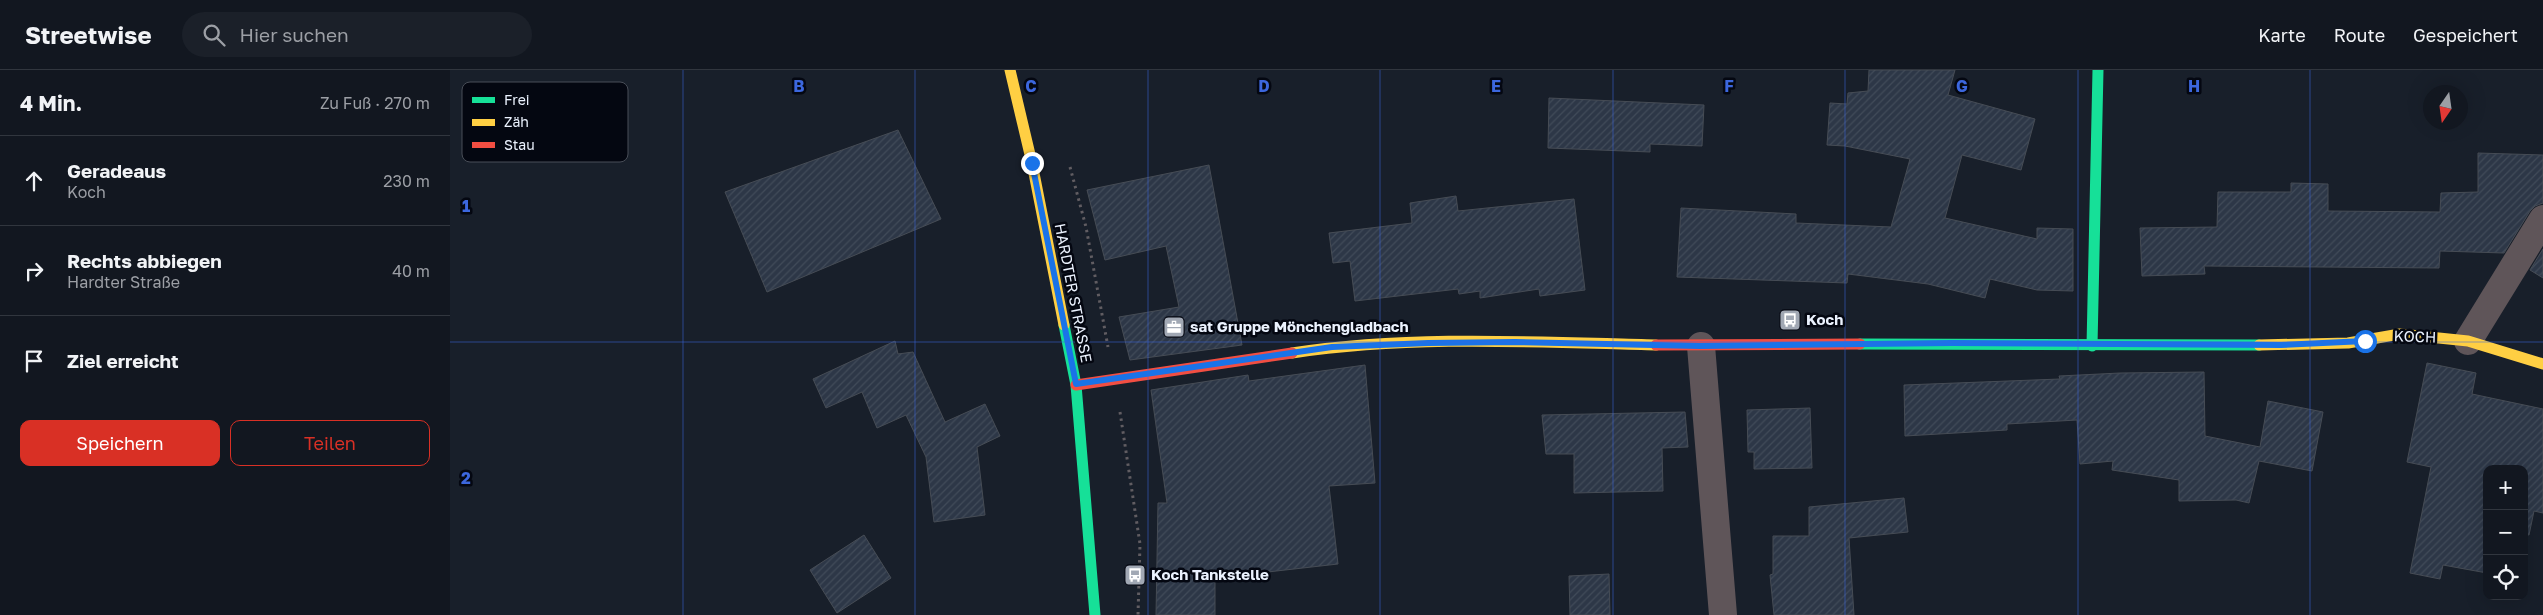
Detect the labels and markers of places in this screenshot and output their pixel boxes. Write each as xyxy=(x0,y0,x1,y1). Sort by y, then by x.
bus stop icon: Koch xyxy=(1778,308,1802,332)
place label: Koch xyxy=(1806,310,1843,328)
office icon: sat Gruppe Mönchengladbach xyxy=(1162,315,1186,339)
place label: sat Gruppe Mönchengladbach xyxy=(1190,317,1409,335)
bus stop icon: Koch Tankstelle xyxy=(1123,563,1147,587)
place label: Koch Tankstelle xyxy=(1151,565,1269,583)

